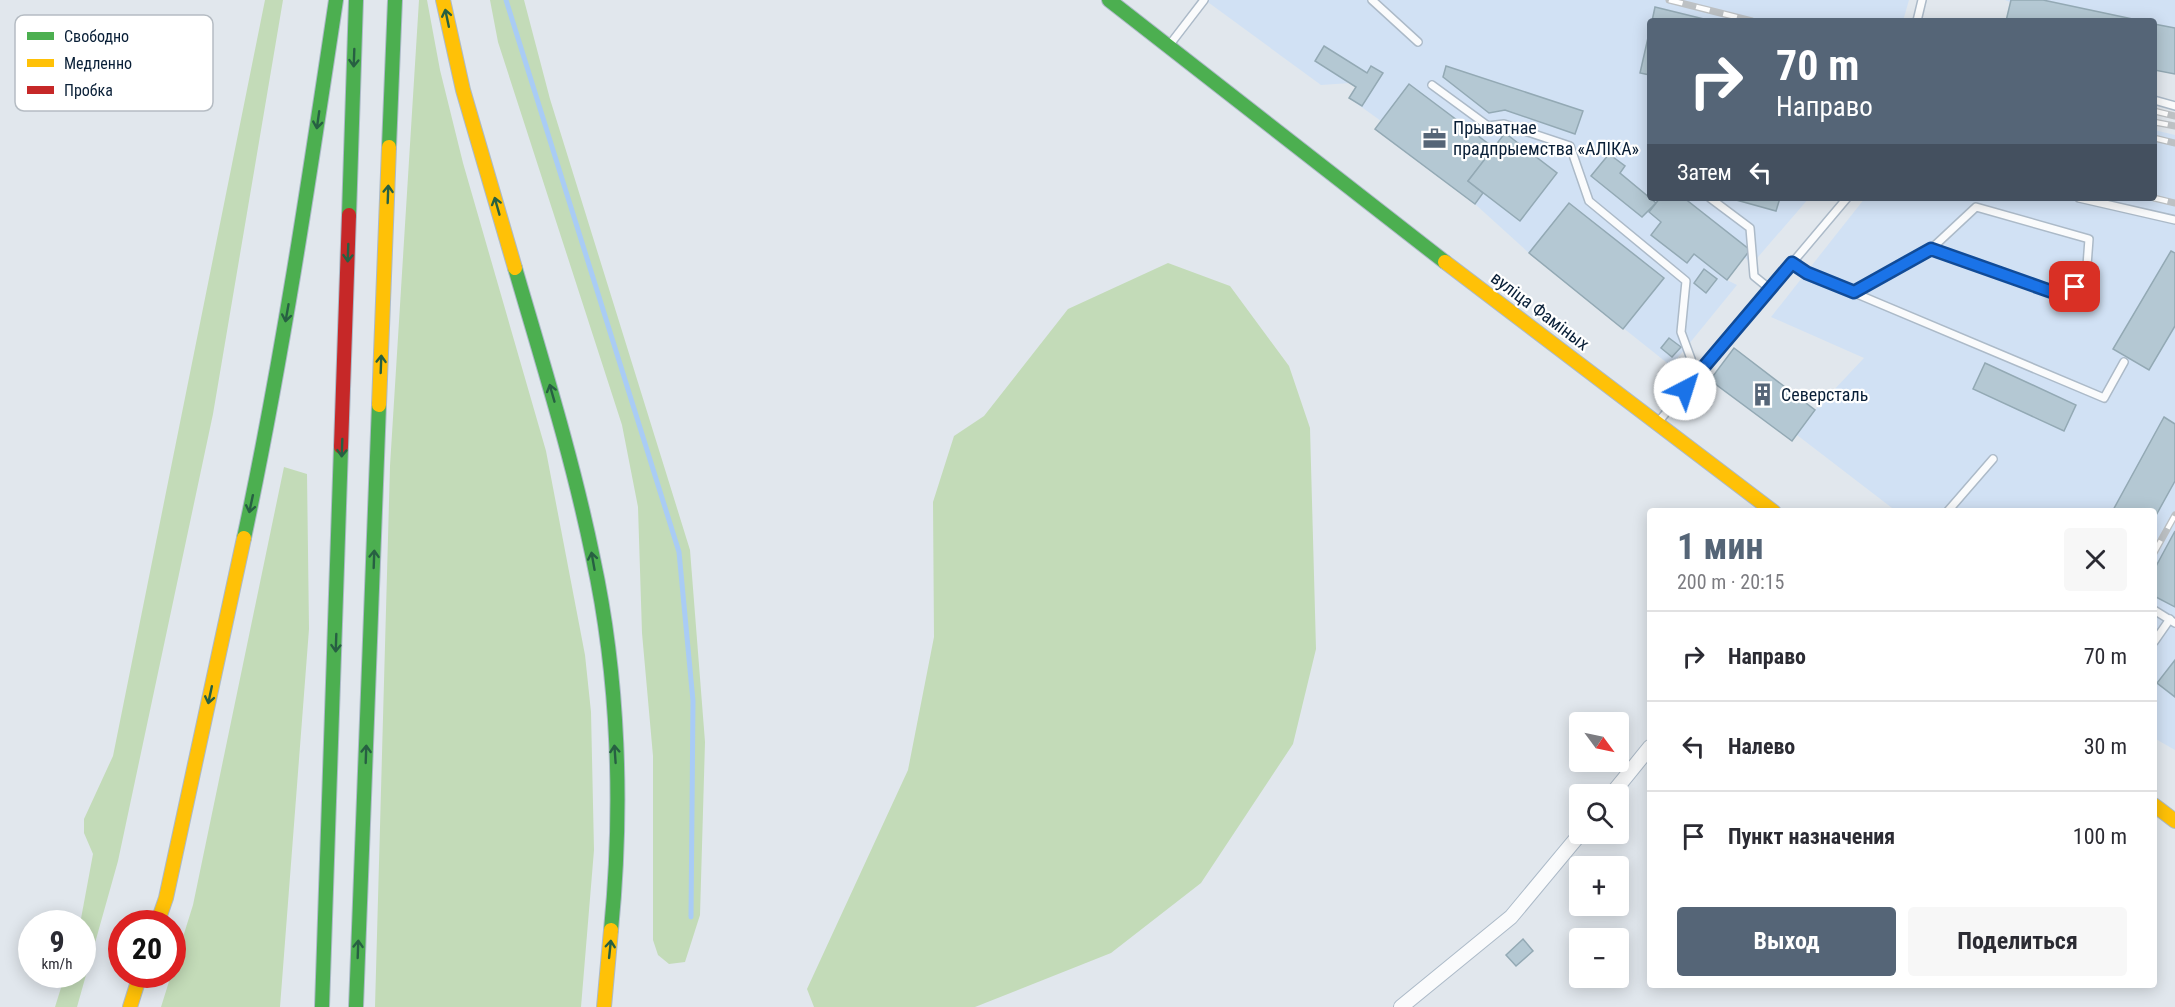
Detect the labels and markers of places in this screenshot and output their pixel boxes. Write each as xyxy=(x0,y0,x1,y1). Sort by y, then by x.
place label: Прыватнае прадпрыемства «АЛІКА» xyxy=(1453,117,1639,159)
office icon: Прыватнае прадпрыемства «АЛІКА» xyxy=(1422,125,1448,151)
pin xyxy=(2049,261,2100,312)
building icon: Северсталь xyxy=(1750,382,1776,408)
place label: Северсталь xyxy=(1781,384,1868,405)

